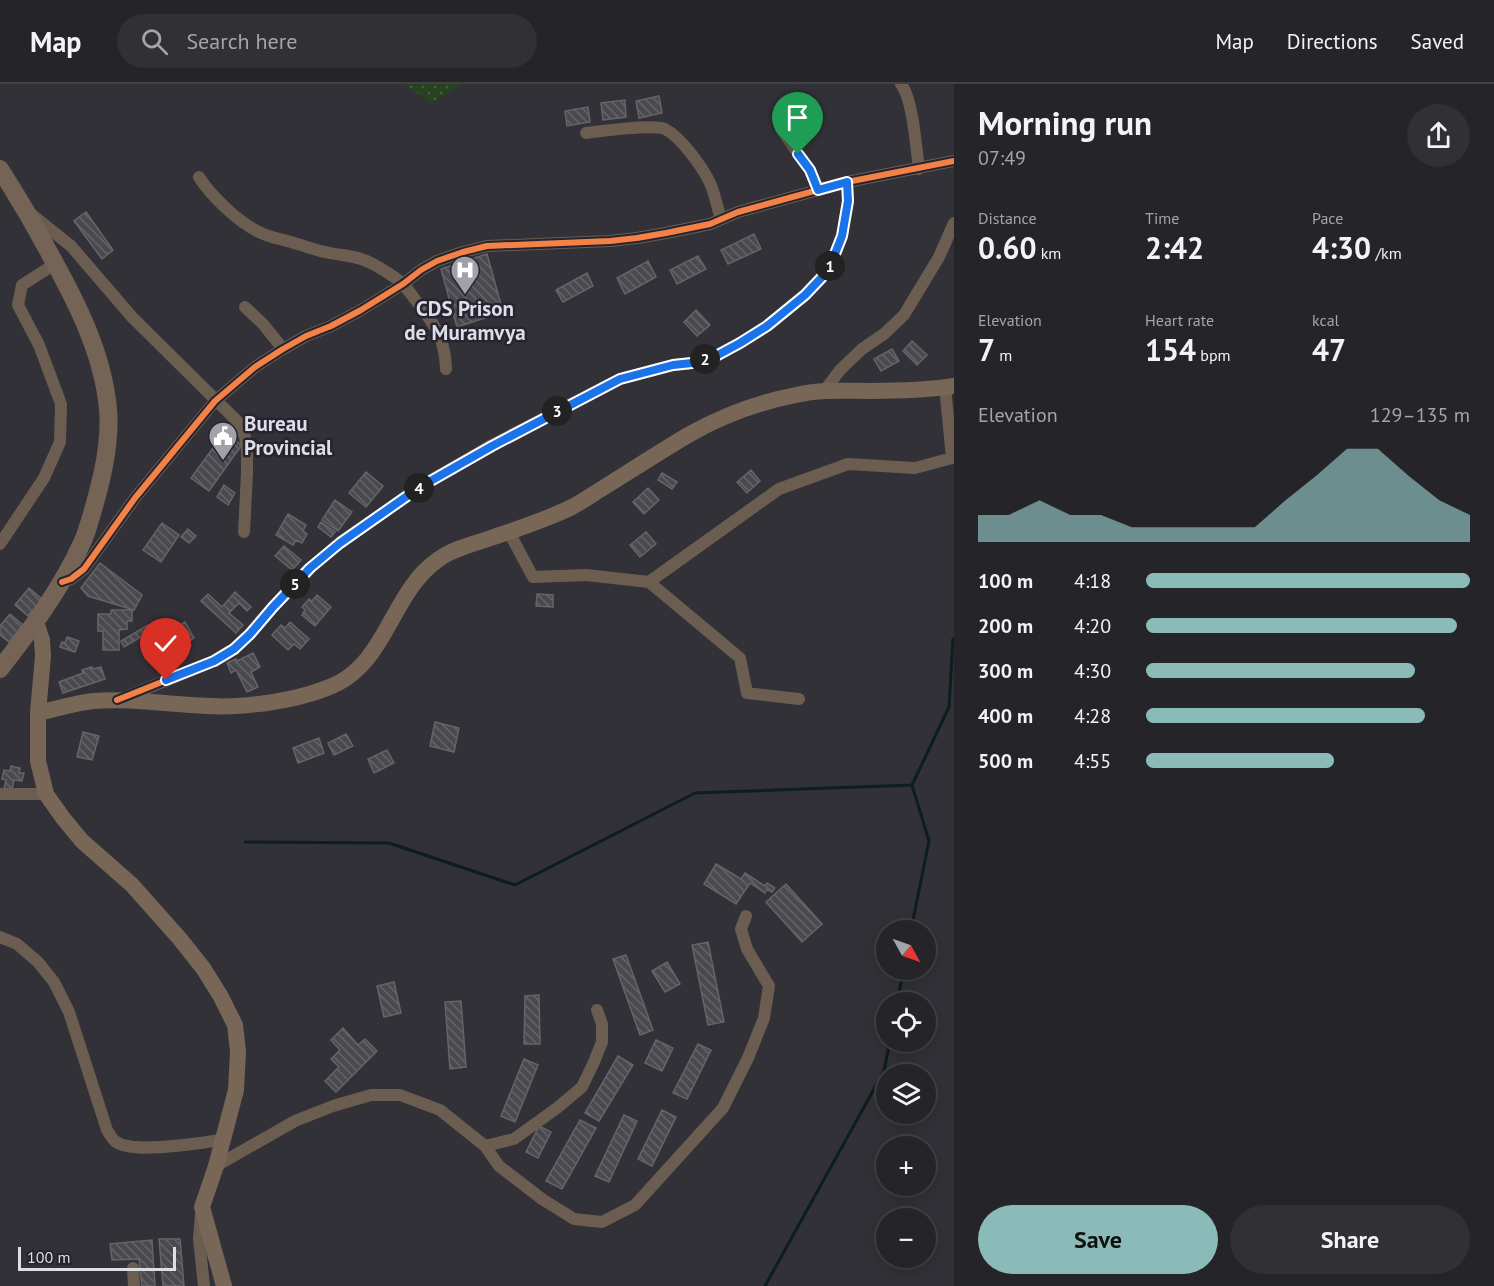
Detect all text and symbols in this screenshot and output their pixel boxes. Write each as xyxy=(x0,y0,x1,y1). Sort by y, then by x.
search box xyxy=(117,14,537,68)
text: Map xyxy=(30,23,81,60)
icon: search xyxy=(138,25,171,58)
text: Search here xyxy=(186,27,297,55)
text: Map xyxy=(1215,28,1254,55)
text: Directions xyxy=(1287,28,1378,55)
text: Saved xyxy=(1411,28,1464,55)
pin xyxy=(772,92,823,154)
icon: arrive xyxy=(781,101,814,134)
text: Morning run xyxy=(978,101,1152,144)
button: share xyxy=(1407,104,1470,167)
text: 07:49 xyxy=(978,145,1026,171)
text: Distance xyxy=(978,208,1037,228)
text: Time xyxy=(1145,208,1179,228)
text: Pace xyxy=(1312,208,1343,228)
text: 0.60 xyxy=(978,228,1036,267)
text: 2:42 xyxy=(1145,228,1204,267)
text: 4:30 xyxy=(1312,228,1371,267)
text: km xyxy=(1036,243,1061,263)
text: /km xyxy=(1371,243,1402,263)
pin: 1 xyxy=(815,251,845,281)
hospital icon: CDS Prison de Muramvya xyxy=(449,254,481,296)
text: 1 xyxy=(825,256,835,276)
place label: CDS Prison de Muramvya xyxy=(404,295,526,346)
text: Elevation xyxy=(978,310,1042,330)
text: Heart rate xyxy=(1145,310,1214,330)
text: kcal xyxy=(1312,310,1339,330)
text: 7 xyxy=(978,330,995,369)
text: 154 xyxy=(1145,330,1196,369)
text: 47 xyxy=(1312,330,1346,369)
pin: 2 xyxy=(690,344,720,374)
text: m xyxy=(995,345,1012,365)
text: bpm xyxy=(1196,345,1231,365)
text: 2 xyxy=(700,349,710,369)
pin: 3 xyxy=(542,396,572,426)
text: 3 xyxy=(552,401,562,421)
text: Elevation xyxy=(978,402,1058,428)
text: 129–135 m xyxy=(1370,402,1470,428)
place label: Bureau Provincial xyxy=(244,410,333,461)
public building icon: Bureau Provincial xyxy=(207,420,239,462)
pin: 4 xyxy=(404,473,434,503)
text: 4 xyxy=(414,478,424,498)
text: 100 m xyxy=(978,568,1033,594)
text: 4:18 xyxy=(1074,568,1111,594)
pin: 5 xyxy=(280,569,310,599)
text: 5 xyxy=(290,574,300,594)
text: 200 m xyxy=(978,613,1033,639)
text: 4:20 xyxy=(1074,613,1111,639)
pin xyxy=(140,618,191,680)
icon: check xyxy=(149,627,182,660)
text: 300 m xyxy=(978,658,1033,684)
text: 4:30 xyxy=(1074,658,1111,684)
text: 400 m xyxy=(978,703,1033,729)
text: 4:28 xyxy=(1074,703,1111,729)
text: 500 m xyxy=(978,748,1033,774)
text: 4:55 xyxy=(1074,748,1111,774)
north arrow xyxy=(876,920,936,980)
map controls xyxy=(876,920,936,1268)
button: locate xyxy=(876,992,936,1052)
button: layers xyxy=(876,1064,936,1124)
button: + xyxy=(876,1136,936,1196)
button: Save xyxy=(978,1205,1218,1274)
button: Share xyxy=(1230,1205,1470,1274)
button: − xyxy=(876,1208,936,1268)
scale bar xyxy=(18,1244,176,1272)
text: 100 m xyxy=(27,1247,70,1267)

